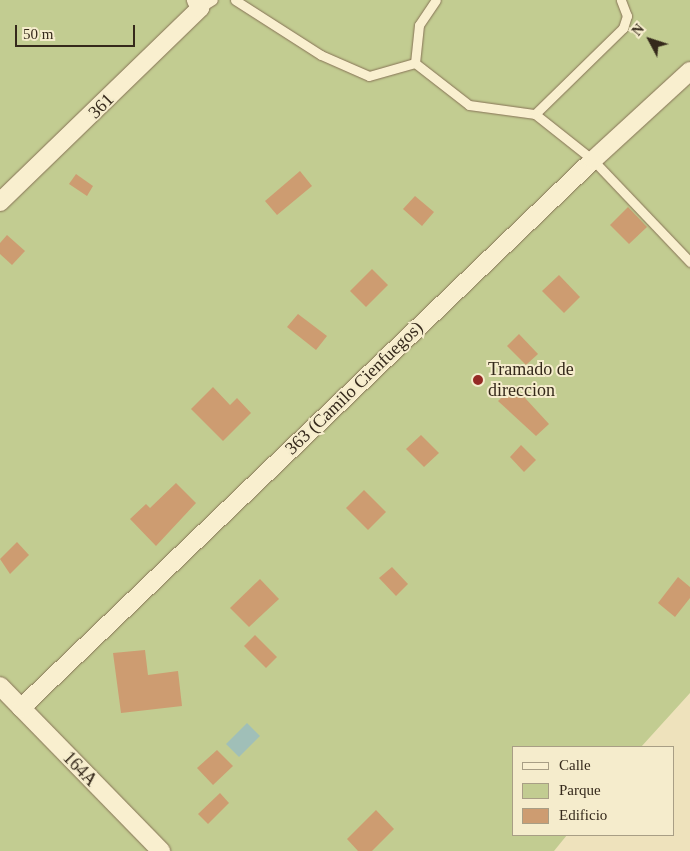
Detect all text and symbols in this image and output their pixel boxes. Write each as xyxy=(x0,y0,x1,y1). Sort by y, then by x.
scale bar xyxy=(18,15,138,47)
north arrow xyxy=(625,15,675,65)
text: N xyxy=(629,21,647,39)
text: 50 m xyxy=(23,26,53,42)
street label: 361 xyxy=(84,89,118,123)
street label: 363 (Camilo Cienfuegos) xyxy=(281,317,427,459)
place label: Tramado de direccion xyxy=(488,359,574,402)
marker: Tramado de direccion xyxy=(472,374,484,386)
legend xyxy=(512,746,675,836)
street label: 164A xyxy=(58,747,102,791)
text: Calle xyxy=(559,757,591,773)
text: Parque xyxy=(559,782,601,798)
text: Edificio xyxy=(559,807,607,823)

